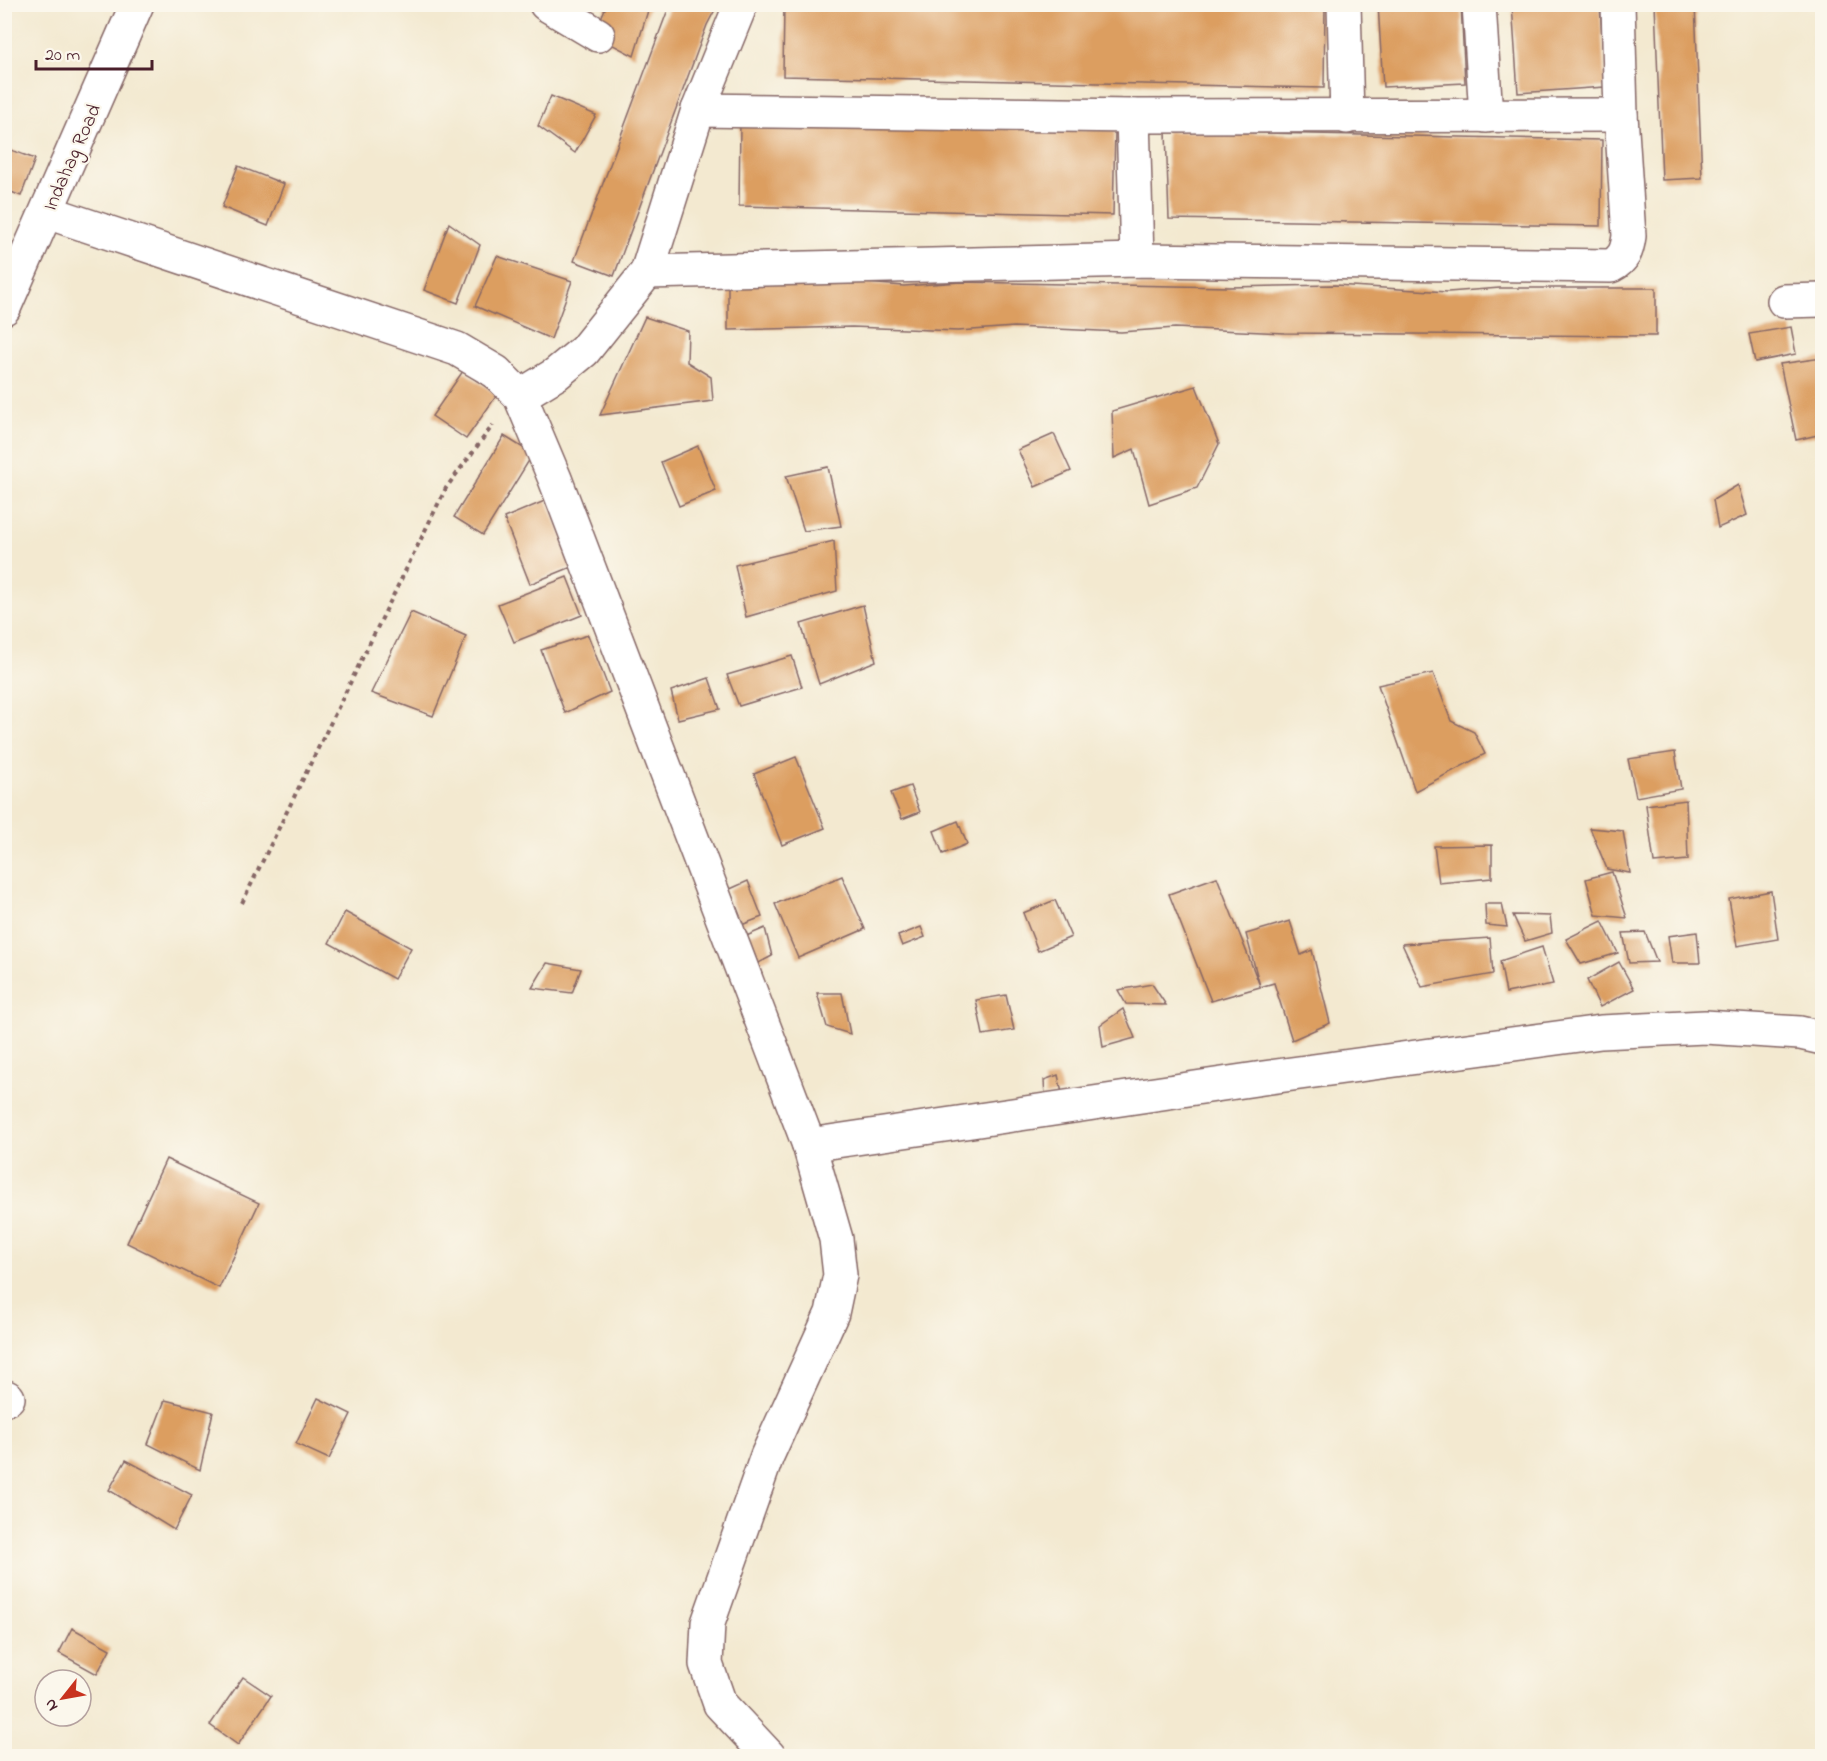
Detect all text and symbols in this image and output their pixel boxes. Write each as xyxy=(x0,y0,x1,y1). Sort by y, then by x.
scale bar xyxy=(36,33,152,71)
text: 20 m xyxy=(45,43,80,69)
street label: Indahag Road xyxy=(37,100,111,217)
north arrow xyxy=(33,1668,93,1728)
text: N xyxy=(39,1694,65,1716)

